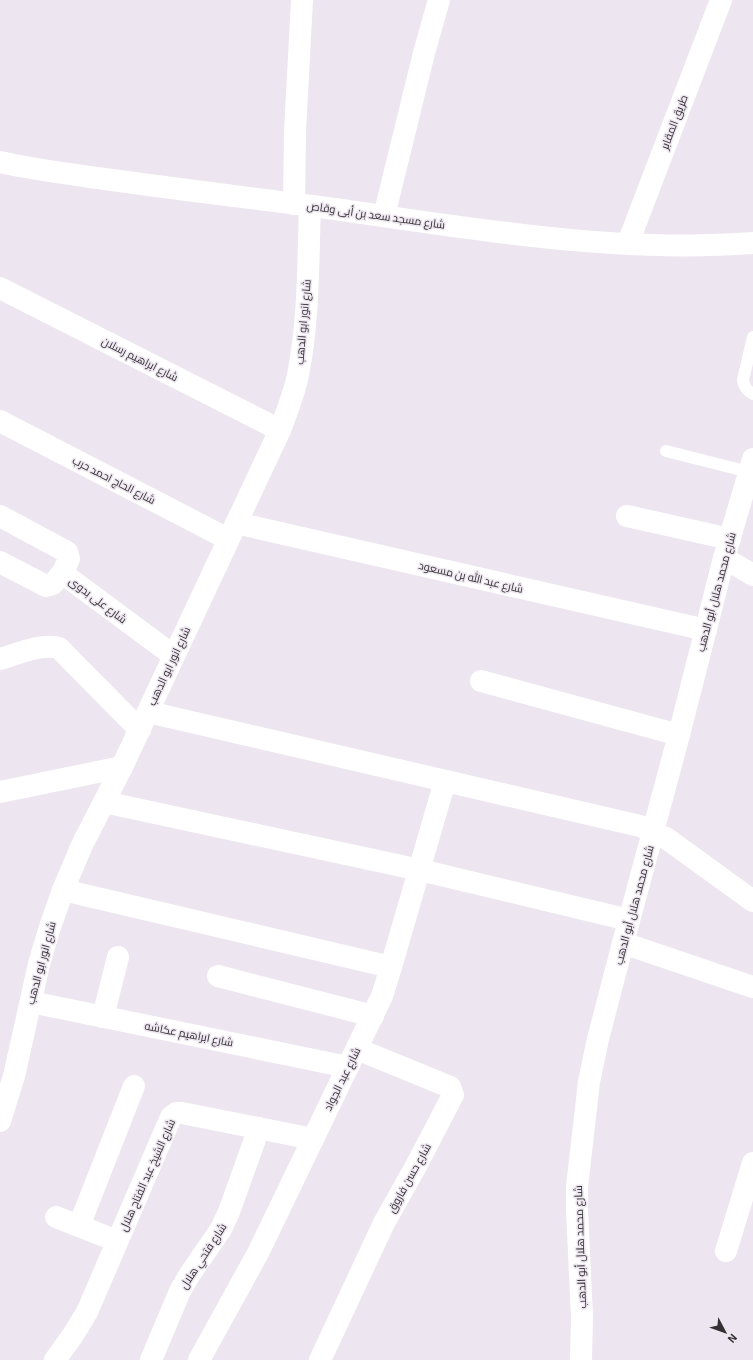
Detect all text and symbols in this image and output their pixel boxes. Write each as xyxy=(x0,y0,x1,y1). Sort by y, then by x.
street label: طريق المقابر xyxy=(654,92,694,153)
street label: شارع مسجد سعد بن أبى وقاص xyxy=(305,195,447,235)
street label: شارع انور ابو الدهب xyxy=(289,278,317,366)
street label: شارع ابراهيم رسلان xyxy=(98,331,182,387)
street label: شارع الحاج احمد حرب xyxy=(69,450,159,510)
street label: شارع محمد هلال أبو الدهب xyxy=(690,530,742,654)
street label: شارع عبد الله بن مسعود xyxy=(417,555,525,599)
street label: شارع على بدوى xyxy=(64,571,132,629)
street label: شارع انور ابو الدهب xyxy=(142,623,196,709)
street label: شارع محمد هلال أبو الدهب xyxy=(608,843,660,967)
street label: شارع انور ابو الدهب xyxy=(20,919,62,1007)
street label: شارع ابراهيم عكاشه xyxy=(143,1016,235,1052)
street label: شارع عبد الجواد xyxy=(318,1044,366,1114)
street label: شارع الشيخ عبد الفتاح هلال xyxy=(113,1115,181,1235)
street label: شارع حسن فاروق xyxy=(381,1139,437,1217)
street label: شارع محمد هلال أبو الدهب xyxy=(568,1185,592,1309)
street label: شارع فتحي هلال xyxy=(174,1219,232,1293)
north arrow xyxy=(705,1312,745,1352)
text: N xyxy=(723,1329,743,1348)

